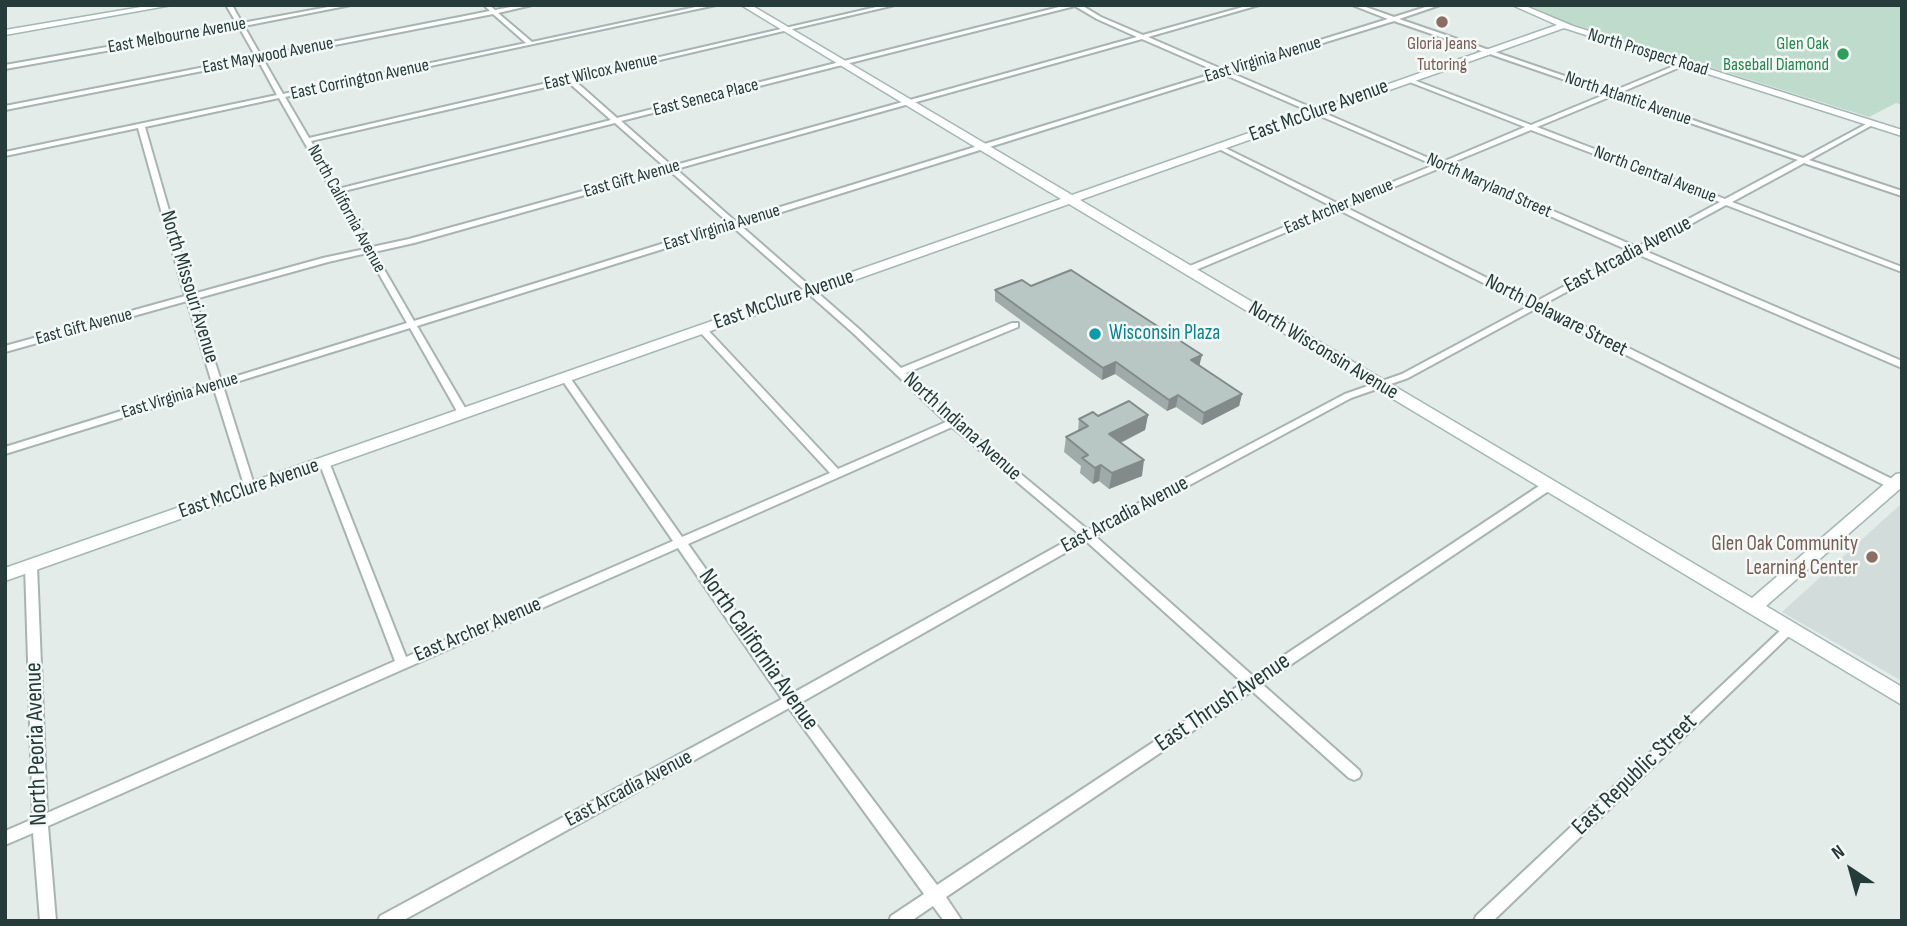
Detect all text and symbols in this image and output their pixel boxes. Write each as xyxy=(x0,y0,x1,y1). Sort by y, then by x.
street label: East Melbourne Avenue xyxy=(106,13,248,59)
marker: Gloria Jeans Tutoring xyxy=(1434,14,1450,30)
street label: North Prospect Road xyxy=(1585,24,1711,82)
street label: East Virginia Avenue xyxy=(1202,32,1324,88)
street label: East Maywood Avenue xyxy=(201,33,335,79)
place label: Gloria Jeans Tutoring xyxy=(1407,33,1477,76)
place label: Glen Oak Baseball Diamond xyxy=(1723,33,1829,76)
marker: Glen Oak Baseball Diamond xyxy=(1835,46,1851,62)
street label: East Wilcox Avenue xyxy=(542,48,660,96)
street label: East Corrington Avenue xyxy=(289,55,431,105)
street label: North Atlantic Avenue xyxy=(1562,67,1694,131)
street label: East Seneca Place xyxy=(651,74,761,122)
street label: East McClure Avenue xyxy=(1246,74,1392,148)
street label: North California Avenue xyxy=(302,141,390,277)
street label: North Central Avenue xyxy=(1591,142,1719,208)
street label: North Maryland Street xyxy=(1423,149,1555,223)
street label: East Gift Avenue xyxy=(582,155,682,203)
street label: East Archer Avenue xyxy=(1281,174,1397,240)
street label: East Virginia Avenue xyxy=(661,200,783,256)
street label: North Missouri Avenue xyxy=(154,208,224,366)
street label: East Arcadia Avenue xyxy=(1560,211,1696,299)
street label: East McClure Avenue xyxy=(711,264,857,336)
street label: North Delaware Street xyxy=(1481,269,1631,363)
street label: North Wisconsin Avenue xyxy=(1243,296,1403,406)
street label: East Gift Avenue xyxy=(33,304,135,350)
place label: Wisconsin Plaza xyxy=(1109,321,1220,347)
marker: Wisconsin Plaza xyxy=(1087,326,1103,342)
street label: North Indiana Avenue xyxy=(898,367,1026,487)
street label: East Virginia Avenue xyxy=(119,368,241,424)
street label: East McClure Avenue xyxy=(176,453,322,525)
street label: East Arcadia Avenue xyxy=(1057,471,1193,559)
place label: Glen Oak Community Learning Center xyxy=(1711,532,1858,582)
marker: Glen Oak Community Learning Center xyxy=(1864,549,1880,565)
street label: North California Avenue xyxy=(692,564,824,736)
street label: East Archer Avenue xyxy=(411,592,545,668)
street label: East Thrush Avenue xyxy=(1150,647,1296,759)
street label: North Peoria Avenue xyxy=(20,662,54,826)
street label: East Republic Street xyxy=(1567,708,1703,842)
street label: East Arcadia Avenue xyxy=(561,745,697,833)
north arrow xyxy=(1816,835,1886,905)
text: N xyxy=(1827,840,1849,865)

